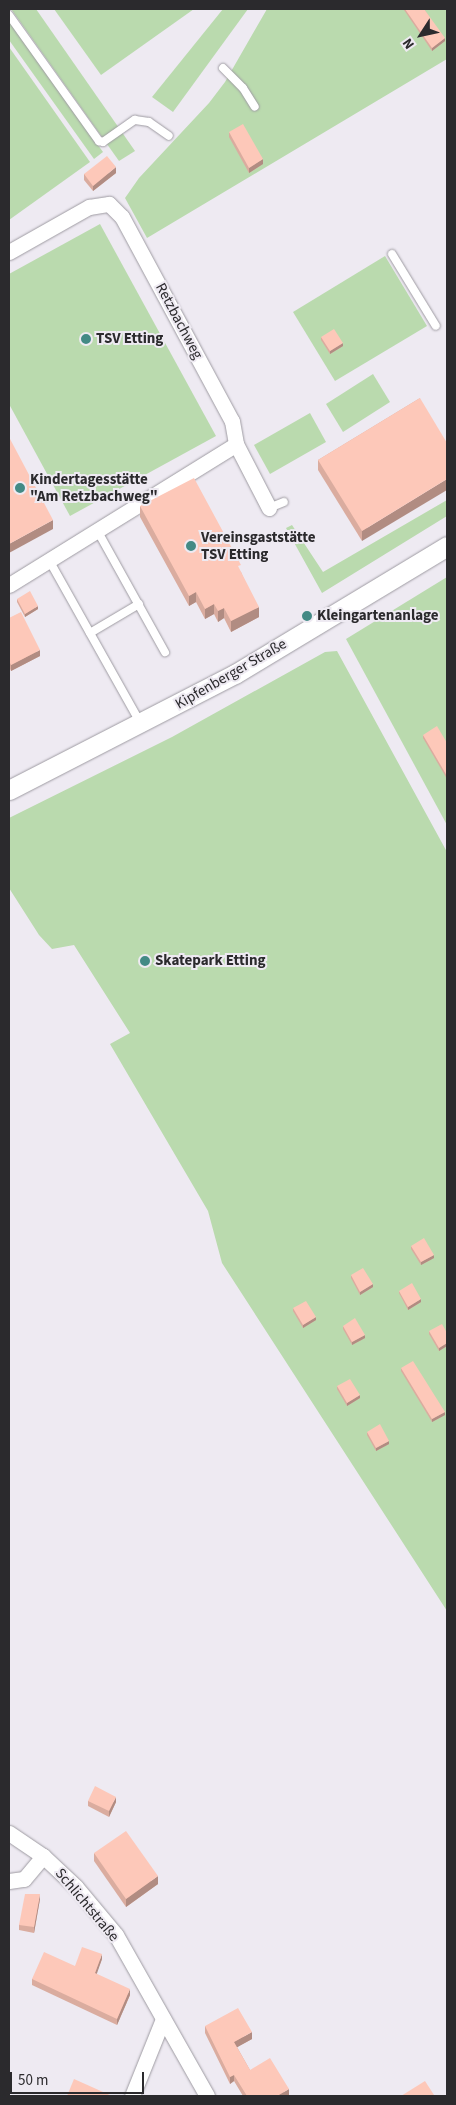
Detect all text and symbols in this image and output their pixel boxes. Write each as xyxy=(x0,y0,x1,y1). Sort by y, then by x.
north arrow xyxy=(396,10,446,60)
text: N xyxy=(398,34,420,53)
street label: Retzbachweg xyxy=(151,280,207,362)
place label: TSV Etting xyxy=(96,330,163,348)
marker: TSV Etting xyxy=(80,333,92,345)
place label: Kindertagesstätte "Am Retzbachweg" xyxy=(30,470,158,505)
marker: Kindertagesstätte "Am Retzbachweg" xyxy=(14,482,26,494)
place label: Vereinsgaststätte TSV Etting xyxy=(201,528,315,563)
marker: Vereinsgaststätte TSV Etting xyxy=(185,540,197,552)
place label: Kleingartenanlage xyxy=(317,607,439,625)
marker: Kleingartenanlage xyxy=(301,610,313,622)
street label: Kipfenberger Straße xyxy=(172,635,290,713)
place label: Skatepark Etting xyxy=(155,952,266,970)
marker: Skatepark Etting xyxy=(139,955,151,967)
street label: Schlichtstraße xyxy=(51,1865,123,1945)
scale bar xyxy=(12,2062,146,2094)
text: 50 m xyxy=(18,2070,48,2091)

